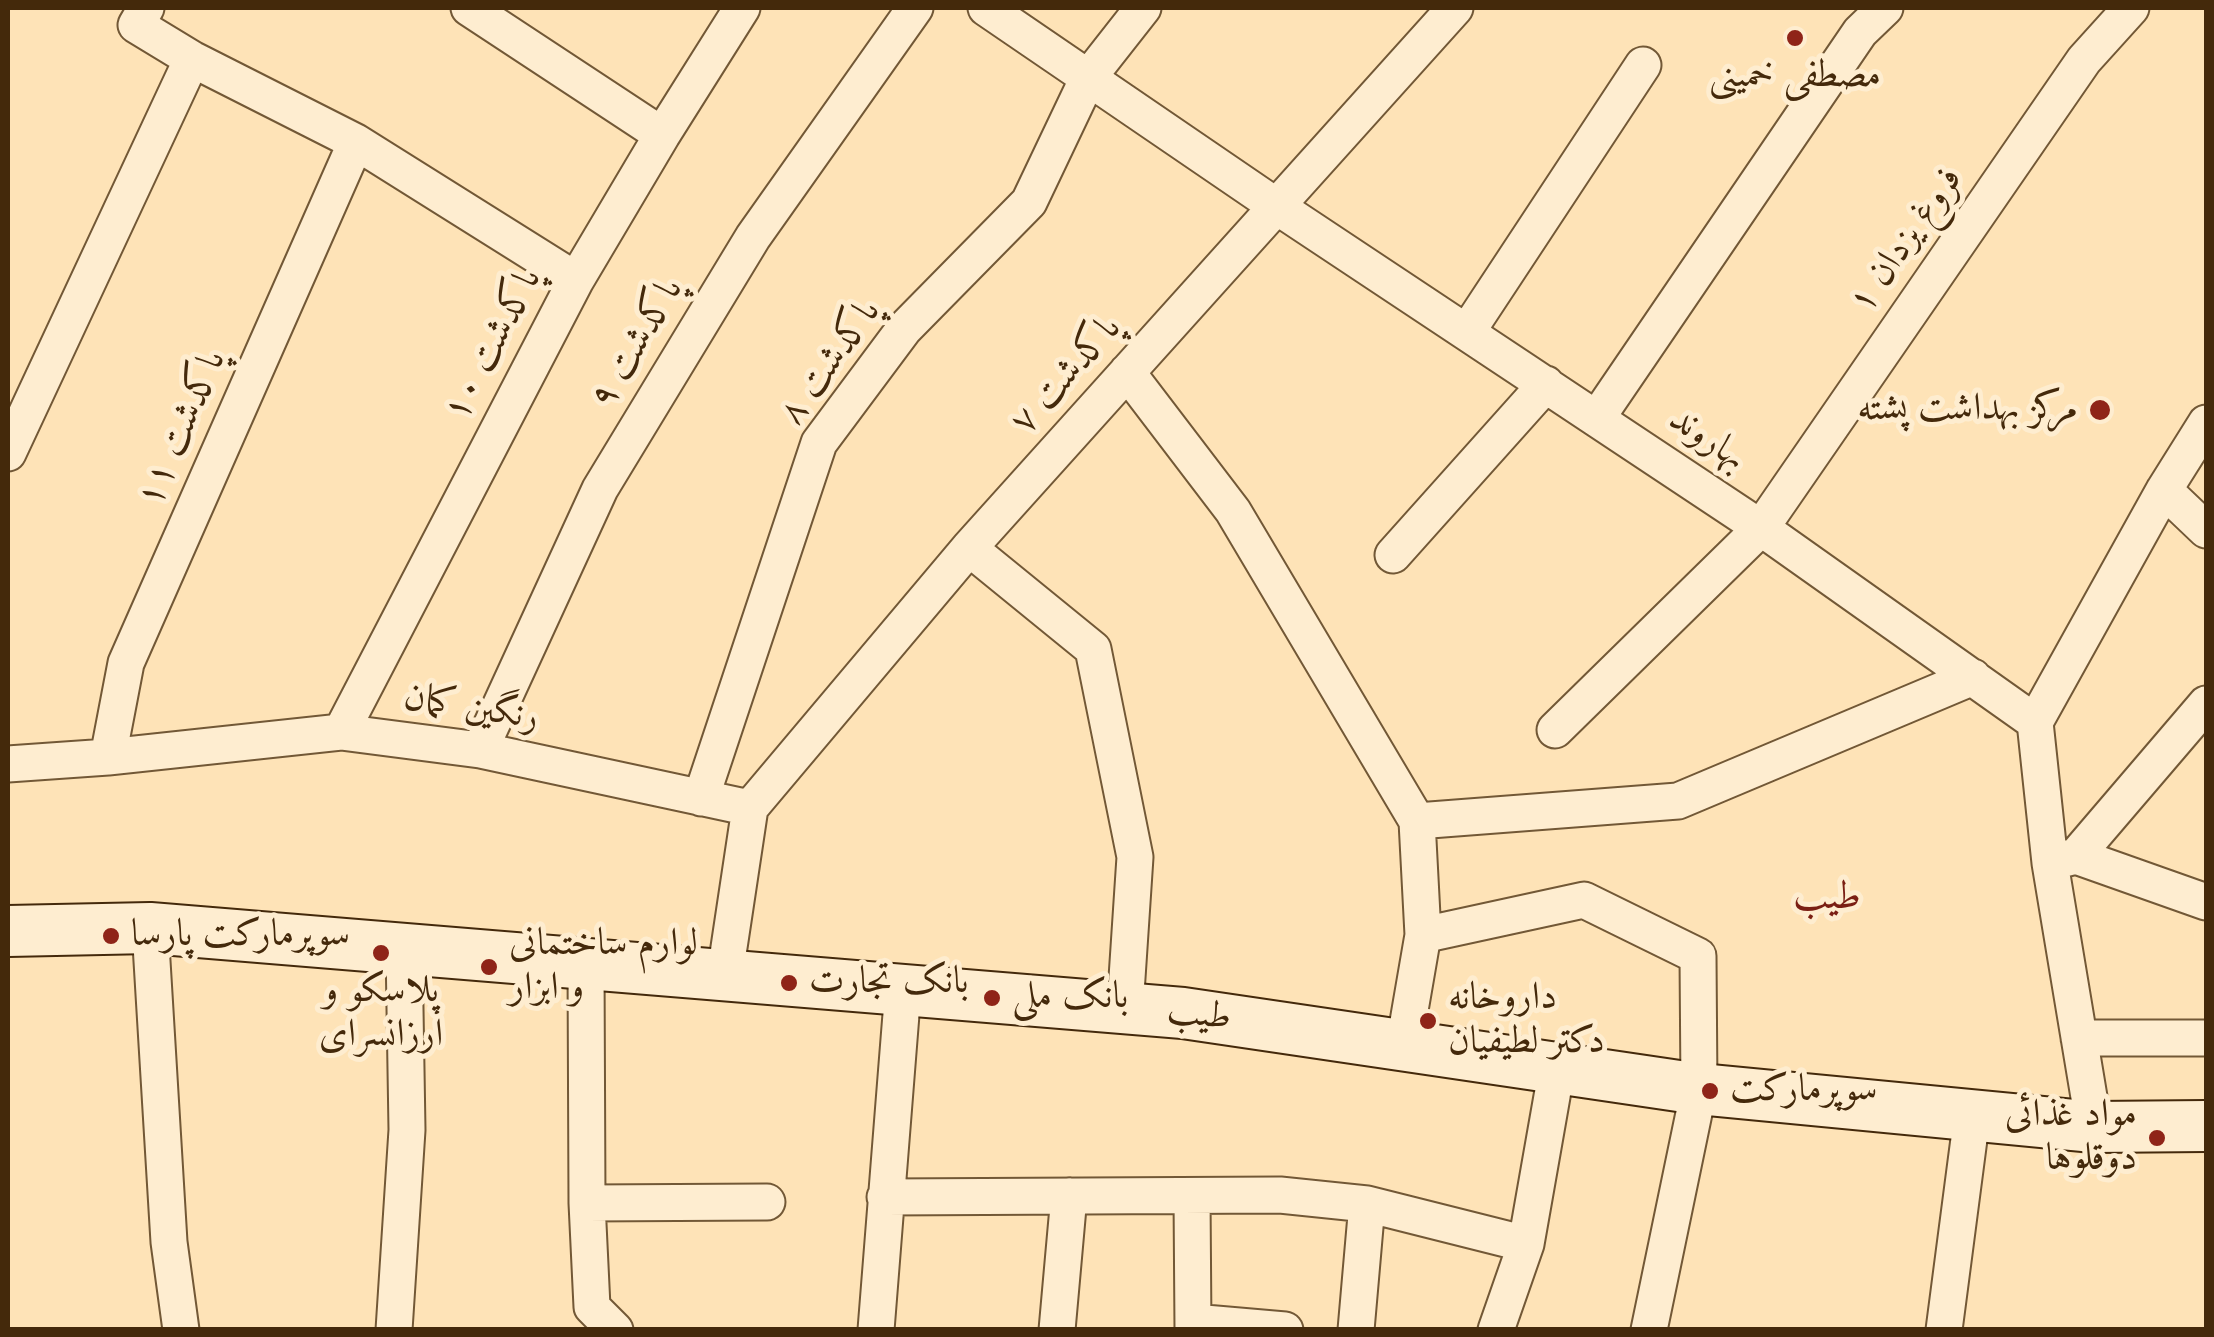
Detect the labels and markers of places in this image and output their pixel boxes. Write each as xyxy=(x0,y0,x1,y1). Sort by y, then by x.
marker: مصطفی خمینی xyxy=(1784,27,1806,49)
place label: مصطفی خمینی xyxy=(1709,54,1881,100)
place label: مرکز بهداشت پشته xyxy=(1857,387,2078,433)
marker: مرکز بهداشت پشته xyxy=(2087,397,2113,423)
place label: سوپرمارکت پارسا xyxy=(131,913,350,959)
place label: لوارم ساختمانی و ابزار xyxy=(509,922,698,1012)
marker: سوپرمارکت پارسا xyxy=(100,925,122,947)
marker: پلاسکو و ارزانسرای xyxy=(370,942,392,964)
marker: لوارم ساختمانی و ابزار xyxy=(478,956,500,978)
place label: بانک تجارت xyxy=(809,960,969,1006)
place label: پلاسکو و ارزانسرای xyxy=(319,969,443,1058)
marker: بانک تجارت xyxy=(778,972,800,994)
place label: بانک ملی xyxy=(1012,975,1128,1021)
place label: داروخانه دکتر لطیفیان xyxy=(1448,976,1605,1066)
marker: بانک ملی xyxy=(981,987,1003,1009)
marker: داروخانه دکتر لطیفیان xyxy=(1417,1010,1439,1032)
place label: سوپرمارکت xyxy=(1730,1068,1878,1114)
marker: سوپرمارکت xyxy=(1699,1080,1721,1102)
place label: مواد غذائی دوقلوها xyxy=(2005,1093,2137,1182)
marker: مواد غذائی دوقلوها xyxy=(2146,1127,2168,1149)

